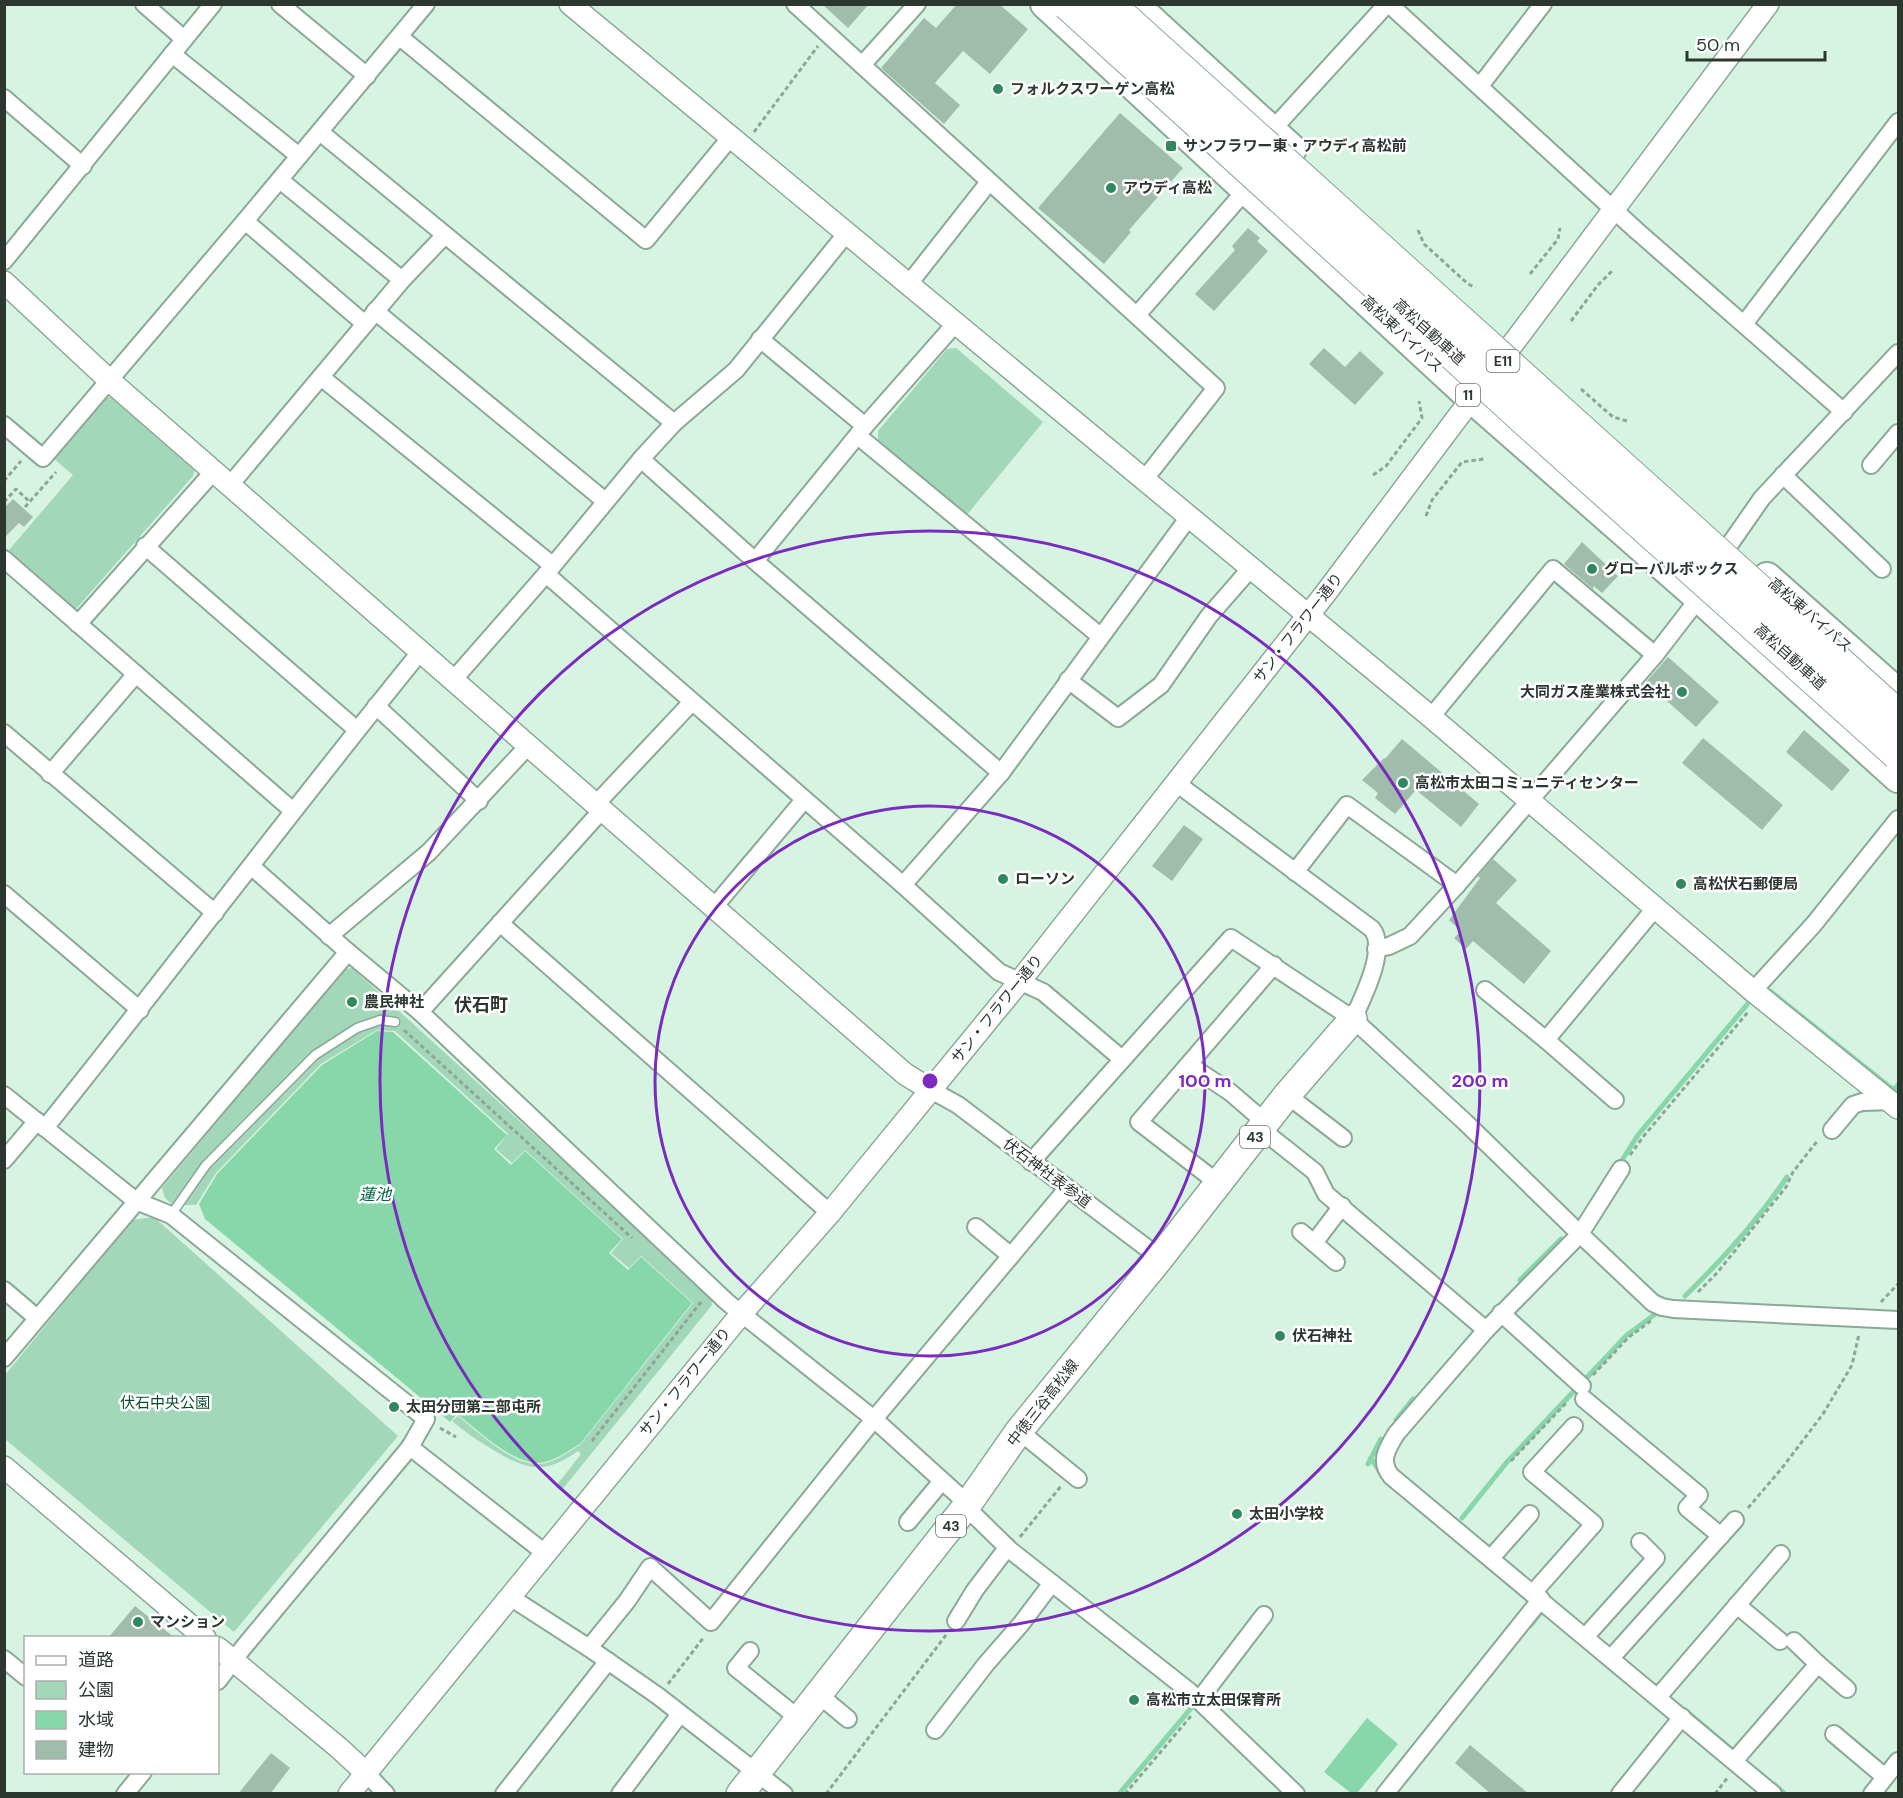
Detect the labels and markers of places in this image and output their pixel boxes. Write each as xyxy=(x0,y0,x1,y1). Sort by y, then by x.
place label: フォルクスワーゲン高松 xyxy=(1010,79,1175,99)
marker: フォルクスワーゲン高松 xyxy=(991,82,1005,96)
place label: サンフラワー東・アウディ高松前 xyxy=(1183,136,1407,156)
marker: サンフラワー東・アウディ高松前 xyxy=(1164,139,1178,153)
place label: アウディ高松 xyxy=(1123,178,1212,198)
marker: アウディ高松 xyxy=(1104,181,1118,195)
place label: グローバルボックス xyxy=(1604,559,1738,579)
marker: グローバルボックス xyxy=(1585,562,1599,576)
place label: 大同ガス産業株式会社 xyxy=(1520,682,1670,702)
marker: 大同ガス産業株式会社 xyxy=(1675,685,1689,699)
place label: 高松市太田コミュニティセンター xyxy=(1415,773,1639,793)
marker: 高松市太田コミュニティセンター xyxy=(1396,776,1410,790)
place label: ローソン xyxy=(1015,869,1075,889)
marker: ローソン xyxy=(996,872,1010,886)
place label: 高松伏石郵便局 xyxy=(1693,874,1798,894)
marker: 高松伏石郵便局 xyxy=(1674,877,1688,891)
place label: 農民神社 xyxy=(364,992,424,1012)
marker: 農民神社 xyxy=(345,995,359,1009)
centre of rings xyxy=(920,1071,940,1091)
place label: 伏石神社 xyxy=(1292,1326,1352,1346)
marker: 伏石神社 xyxy=(1273,1329,1287,1343)
place label: 太田分団第二部屯所 xyxy=(406,1397,541,1417)
marker: 太田分団第二部屯所 xyxy=(387,1400,401,1414)
place label: 太田小学校 xyxy=(1249,1504,1324,1524)
marker: 太田小学校 xyxy=(1230,1507,1244,1521)
place label: マンション xyxy=(150,1612,225,1632)
marker: マンション xyxy=(131,1615,145,1629)
place label: 高松市立太田保育所 xyxy=(1146,1690,1281,1710)
marker: 高松市立太田保育所 xyxy=(1127,1693,1141,1707)

